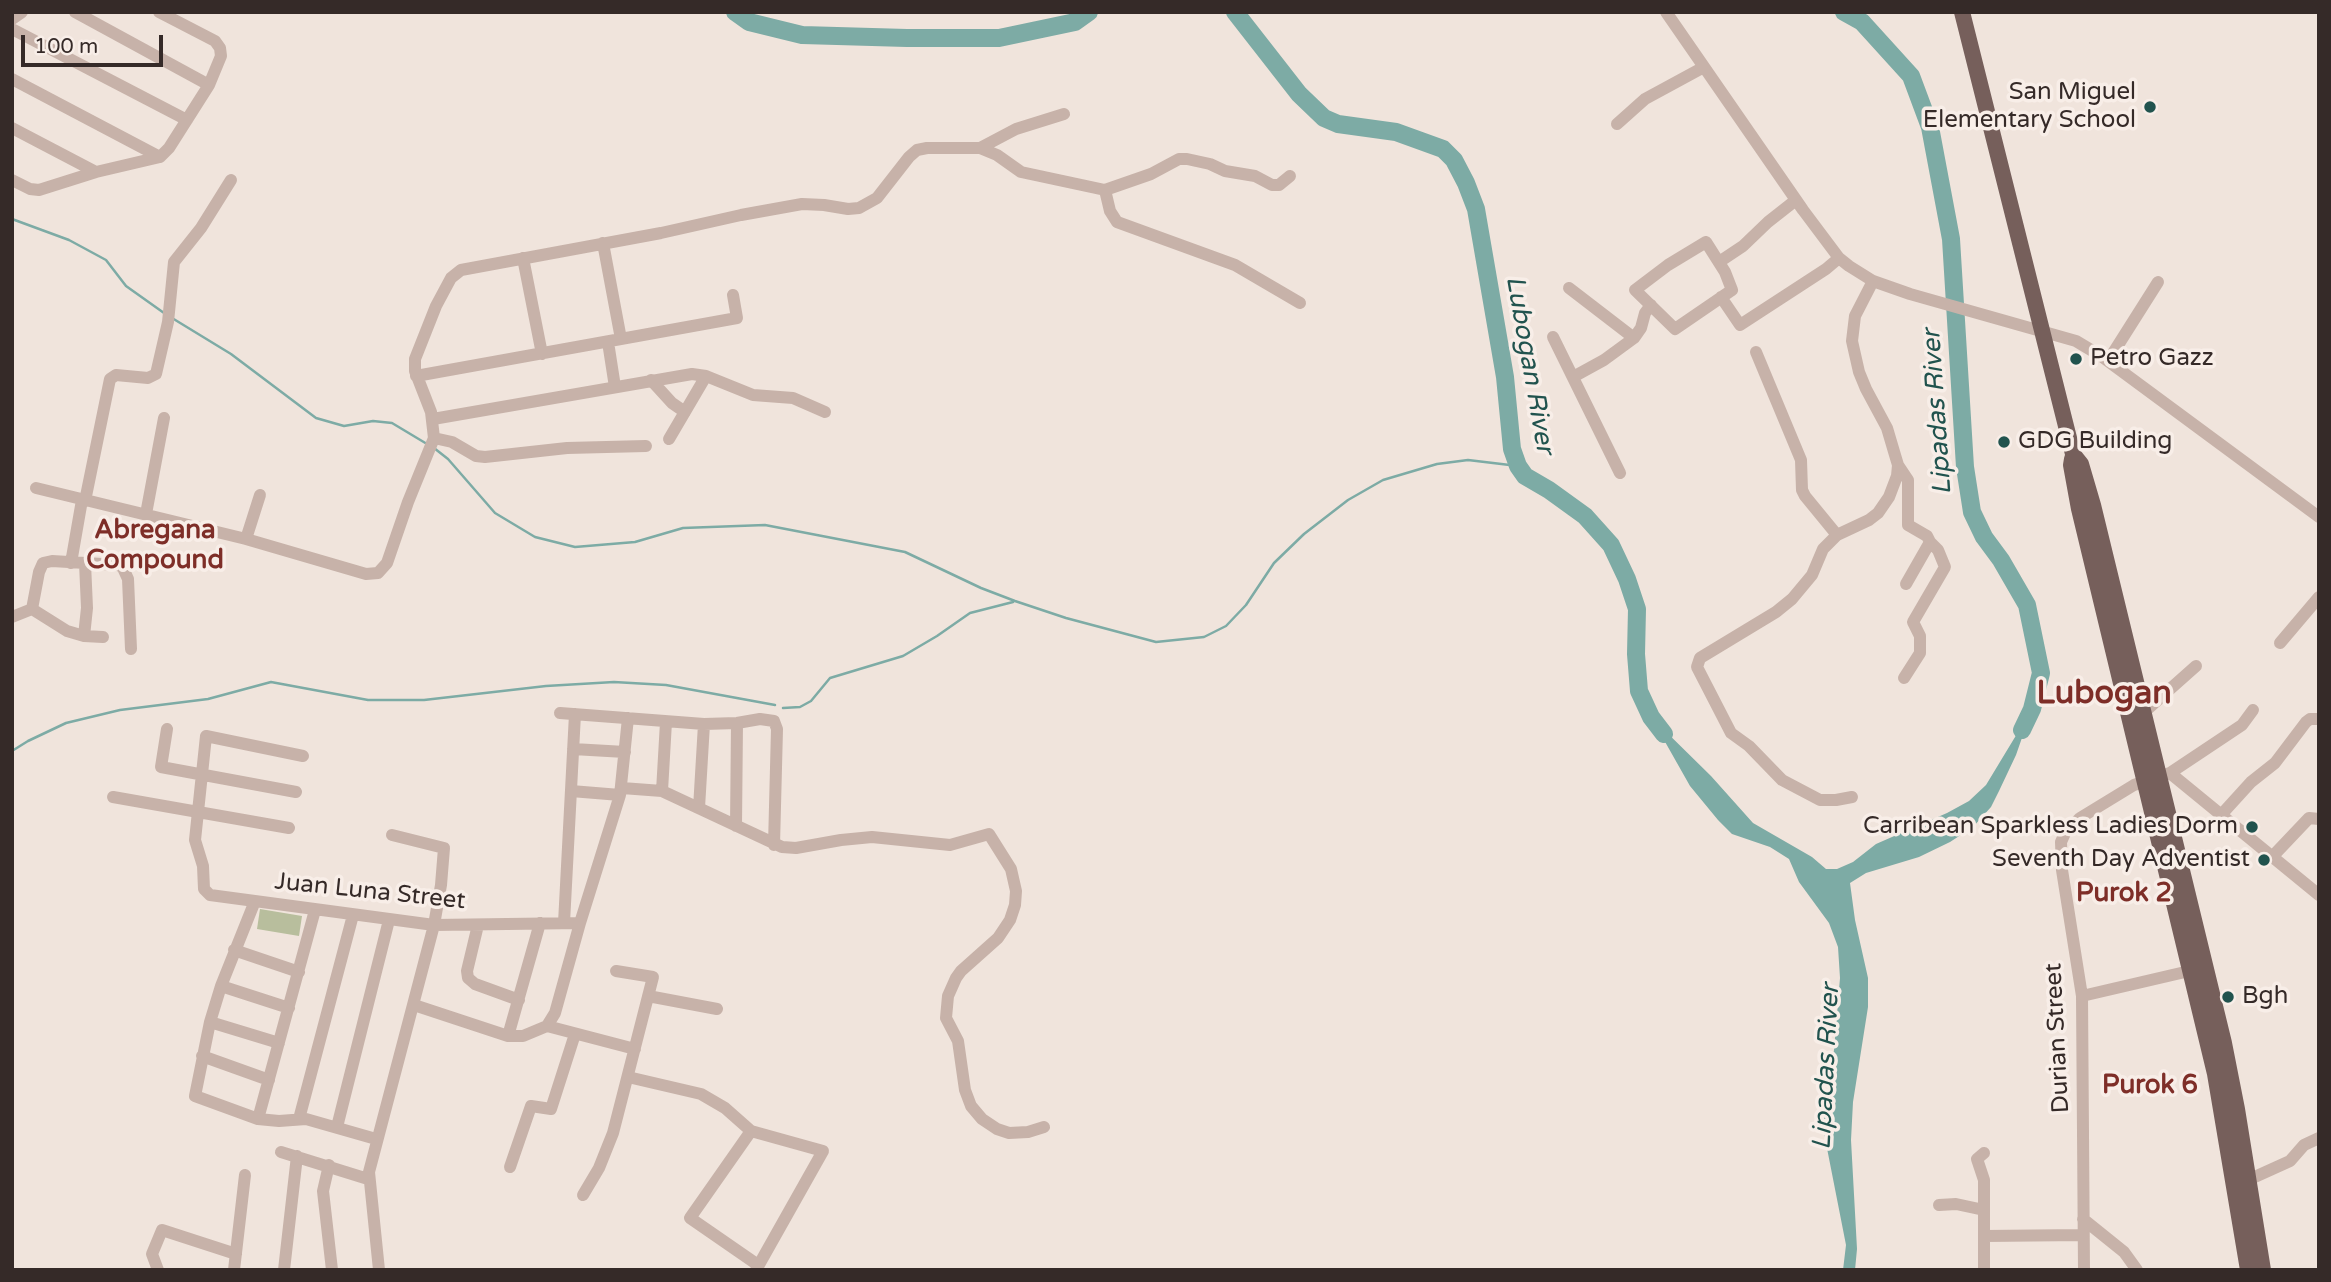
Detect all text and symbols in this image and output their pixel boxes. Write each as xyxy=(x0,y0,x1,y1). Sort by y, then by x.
scale bar xyxy=(24,21,166,65)
text: 100 m xyxy=(34,34,98,59)
place label: San Miguel Elementary School xyxy=(1923,79,2136,135)
marker: San Miguel Elementary School xyxy=(2142,99,2158,115)
water label: Lubogan River xyxy=(1498,274,1560,456)
water label: Lipadas River xyxy=(1917,328,1959,496)
place label: Petro Gazz xyxy=(2090,345,2214,373)
marker: Petro Gazz xyxy=(2068,351,2084,367)
place label: GDG Building xyxy=(2018,428,2173,456)
marker: GDG Building xyxy=(1996,434,2012,450)
district label: Abregana Compound xyxy=(86,515,224,576)
district label: Lubogan xyxy=(2036,676,2172,714)
place label: Carribean Sparkless Ladies Dorm xyxy=(1863,813,2238,841)
marker: Carribean Sparkless Ladies Dorm xyxy=(2244,819,2260,835)
place label: Seventh Day Adventist xyxy=(1992,846,2250,874)
marker: Seventh Day Adventist xyxy=(2256,852,2272,868)
street label: Juan Luna Street xyxy=(273,868,467,916)
district label: Purok 2 xyxy=(2076,878,2172,910)
street label: Durian Street xyxy=(2040,962,2076,1114)
water label: Lipadas River xyxy=(1807,983,1847,1151)
place label: Bgh xyxy=(2242,983,2288,1011)
marker: Bgh xyxy=(2220,989,2236,1005)
district label: Purok 6 xyxy=(2102,1070,2198,1102)

